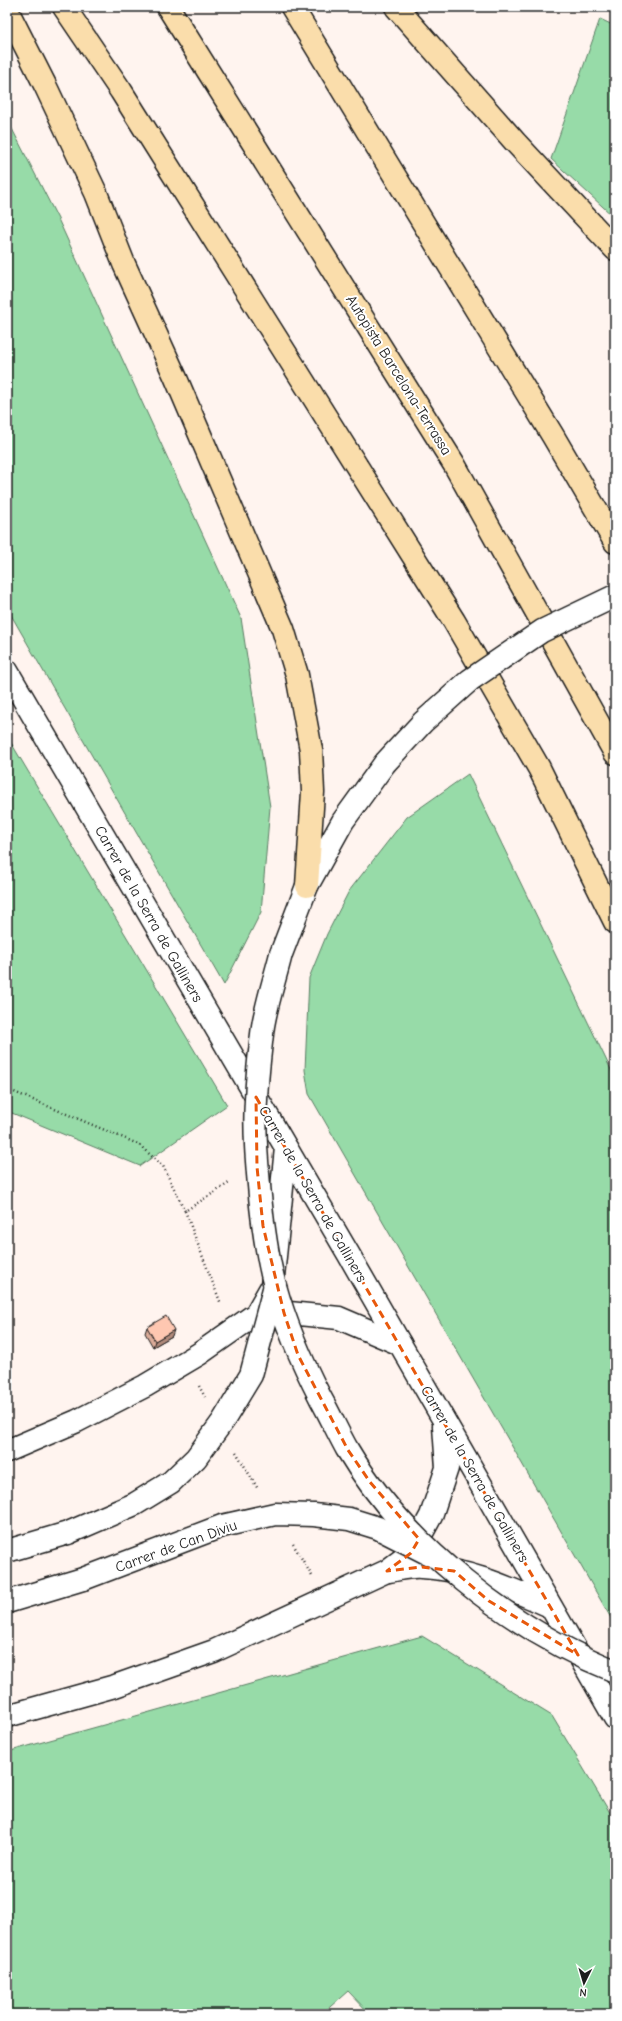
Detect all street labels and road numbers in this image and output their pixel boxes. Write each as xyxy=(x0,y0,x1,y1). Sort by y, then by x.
street label: Autopista Barcelona-Terrassa xyxy=(342,291,456,459)
street label: Carrer de la Serra de Galliners xyxy=(91,823,207,1005)
street label: Carrer de la Serra de Galliners xyxy=(255,1103,371,1285)
street label: Carrer de la Serra de Galliners xyxy=(417,1383,533,1565)
street label: Carrer de Can Diviu xyxy=(113,1516,239,1576)

